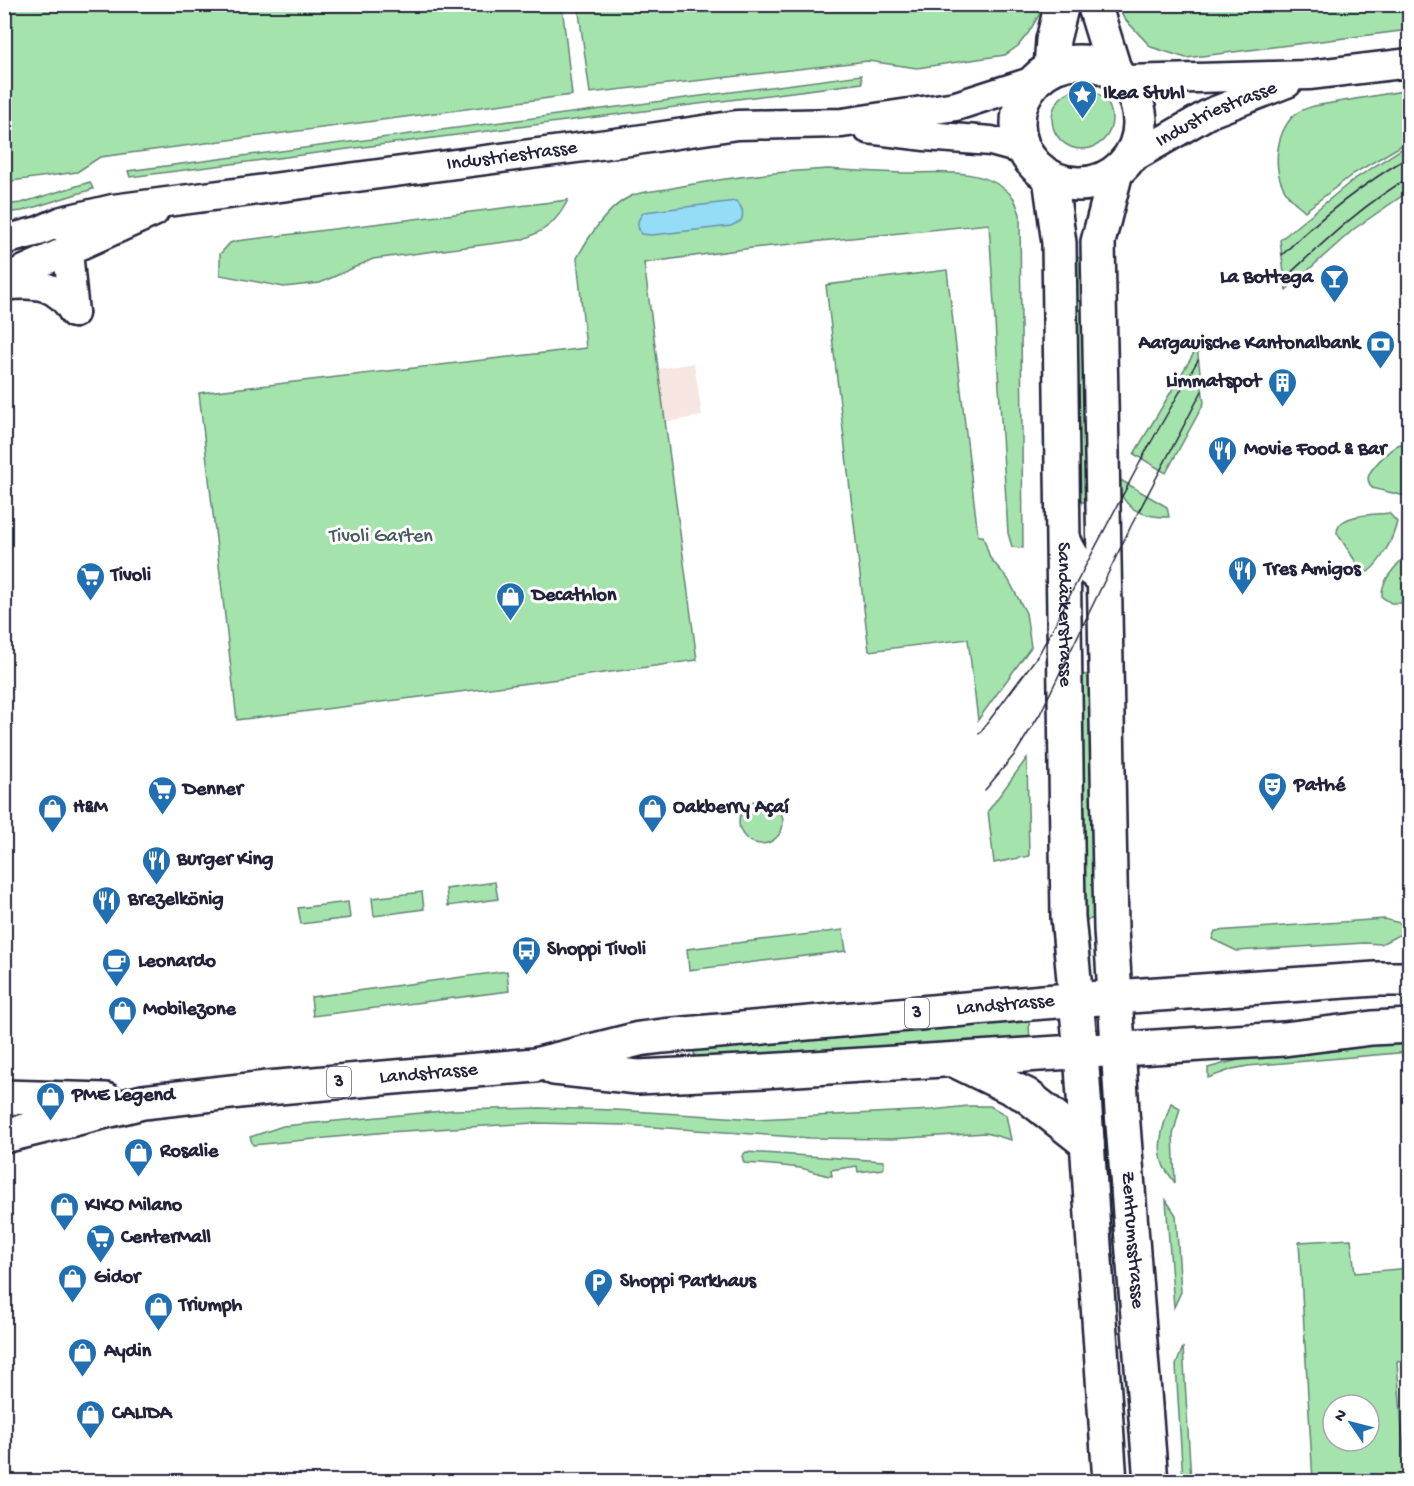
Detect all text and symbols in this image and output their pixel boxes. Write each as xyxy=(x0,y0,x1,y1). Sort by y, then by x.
street label: Industriestrasse xyxy=(1152,76,1281,153)
place icon: Ikea Stuhl xyxy=(1066,78,1098,120)
place label: Ikea Stuhl xyxy=(1103,83,1185,106)
street label: Industriestrasse xyxy=(445,136,579,177)
bar icon: La Bottega xyxy=(1318,262,1350,304)
place label: La Bottega xyxy=(1220,267,1314,290)
bank icon: Aargauische Kantonalbank xyxy=(1365,328,1397,370)
place label: Aargauische Kantonalbank xyxy=(1138,333,1362,356)
building icon: Limmatspot xyxy=(1266,366,1298,408)
place label: Limmatspot xyxy=(1166,371,1263,394)
restaurant icon: Movie Food & Bar xyxy=(1207,434,1239,476)
place label: Movie Food & Bar xyxy=(1244,439,1388,462)
park label: Tivoli Garten xyxy=(328,526,433,549)
street label: Sandäckerstrasse xyxy=(1051,542,1076,688)
restaurant icon: Tres Amigos xyxy=(1227,554,1259,596)
place label: Tres Amigos xyxy=(1262,559,1362,582)
supermarket icon: Tivoli xyxy=(74,560,106,602)
place label: Tivoli xyxy=(109,565,151,588)
shop icon: Decathlon xyxy=(495,580,527,622)
place label: Decathlon xyxy=(530,585,617,608)
theatre icon: Pathé xyxy=(1257,770,1289,812)
supermarket icon: Denner xyxy=(146,774,178,816)
place label: Pathé xyxy=(1293,775,1346,798)
place label: Denner xyxy=(181,779,245,802)
shop icon: H&M xyxy=(36,792,68,834)
shop icon: Oakberry Açaí xyxy=(636,792,668,834)
place label: H&M xyxy=(73,797,109,820)
place label: Oakberry Açaí xyxy=(673,797,790,820)
restaurant icon: Burger King xyxy=(140,844,172,886)
place label: Burger King xyxy=(176,849,273,872)
restaurant icon: Brezelkönig xyxy=(91,884,123,926)
place label: Brezelkönig xyxy=(127,889,224,912)
bus stop icon: Shoppi Tivoli xyxy=(510,934,542,976)
place label: Shoppi Tivoli xyxy=(547,939,646,962)
cafe icon: Leonardo xyxy=(101,946,133,988)
place label: Leonardo xyxy=(138,951,216,974)
street label: Landstrasse xyxy=(955,990,1056,1021)
shop icon: Mobilezone xyxy=(106,994,138,1036)
road number: 3 xyxy=(905,998,929,1028)
place label: Mobilezone xyxy=(143,999,237,1022)
street label: Landstrasse xyxy=(378,1058,479,1090)
road number: 3 xyxy=(327,1067,351,1097)
shop icon: PME Legend xyxy=(35,1080,67,1122)
place label: PME Legend xyxy=(71,1085,177,1108)
shop icon: Rosalie xyxy=(123,1136,155,1178)
place label: Rosalie xyxy=(159,1141,219,1164)
street label: Zentrumsstrasse xyxy=(1115,1170,1149,1310)
shop icon: KIKO Milano xyxy=(48,1190,80,1232)
place label: KIKO Milano xyxy=(84,1195,183,1218)
supermarket icon: CenterMall xyxy=(84,1222,116,1264)
place label: CenterMall xyxy=(120,1227,212,1250)
shop icon: Gidor xyxy=(57,1262,89,1304)
parking icon: Shoppi Parkhaus xyxy=(583,1266,615,1308)
place label: Gidor xyxy=(94,1267,142,1290)
place label: Shoppi Parkhaus xyxy=(620,1271,758,1294)
shop icon: Triumph xyxy=(142,1290,174,1332)
place label: Triumph xyxy=(177,1295,243,1318)
shop icon: Aydin xyxy=(67,1336,99,1378)
place label: Aydin xyxy=(103,1341,152,1364)
north arrow xyxy=(1321,1393,1381,1453)
shop icon: CALIDA xyxy=(75,1398,107,1440)
place label: CALIDA xyxy=(111,1403,174,1426)
text: N xyxy=(1331,1406,1353,1426)

